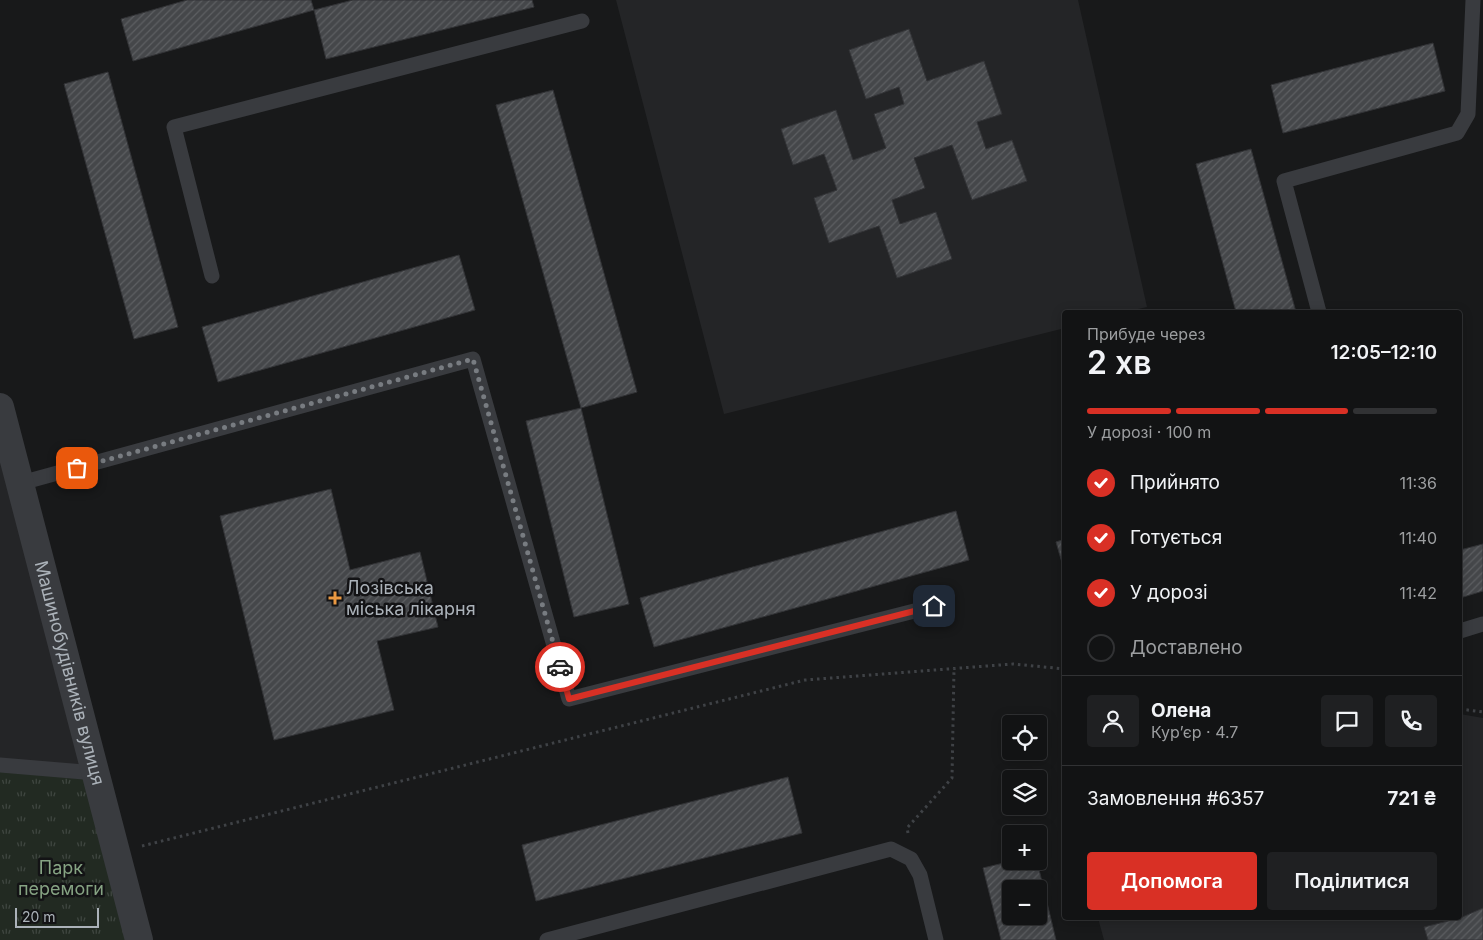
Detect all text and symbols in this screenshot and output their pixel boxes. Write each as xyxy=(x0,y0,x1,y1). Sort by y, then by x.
text: Прибуде через xyxy=(1087,324,1205,344)
text: 12:05–12:10 xyxy=(1331,341,1437,364)
text: 2 хв xyxy=(1087,343,1152,382)
text: У дорозі · 100 m xyxy=(1087,422,1211,442)
pin xyxy=(56,447,98,489)
icon: bag xyxy=(63,454,91,482)
icon: check xyxy=(1087,469,1115,497)
text: Прийнято xyxy=(1130,471,1220,494)
text: 11:36 xyxy=(1400,473,1437,493)
icon: check xyxy=(1087,524,1115,552)
text: Готується xyxy=(1130,526,1222,549)
text: 11:40 xyxy=(1399,528,1437,548)
street label: Машинобудівників вулиця xyxy=(31,559,109,787)
place label: Лозівська міська лікарня xyxy=(346,577,476,619)
icon: check xyxy=(1087,579,1115,607)
text: У дорозі xyxy=(1130,581,1208,604)
text: 11:42 xyxy=(1399,583,1437,603)
pin xyxy=(913,585,955,627)
marker: Лозівська міська лікарня xyxy=(328,591,342,605)
icon: home xyxy=(920,592,948,620)
text: Доставлено xyxy=(1130,636,1243,659)
courier xyxy=(535,642,585,692)
icon: car xyxy=(546,653,574,681)
button: person xyxy=(1087,695,1139,747)
button: chat xyxy=(1321,695,1373,747)
button: phone xyxy=(1385,695,1437,747)
text: Олена xyxy=(1151,699,1211,722)
map controls xyxy=(1002,715,1047,925)
button: locate xyxy=(1002,715,1047,760)
text: Кур’єр · 4.7 xyxy=(1151,722,1238,742)
button: layers xyxy=(1002,770,1047,815)
text: Замовлення #6357 xyxy=(1087,787,1264,810)
text: 721 ₴ xyxy=(1387,787,1437,810)
button: + xyxy=(1002,825,1047,870)
button: Допомога xyxy=(1087,852,1257,910)
button: Поділитися xyxy=(1267,852,1437,910)
park label: Парк перемоги xyxy=(18,857,104,899)
button: − xyxy=(1002,880,1047,925)
scale bar xyxy=(15,905,99,928)
text: 20 m xyxy=(22,908,56,925)

